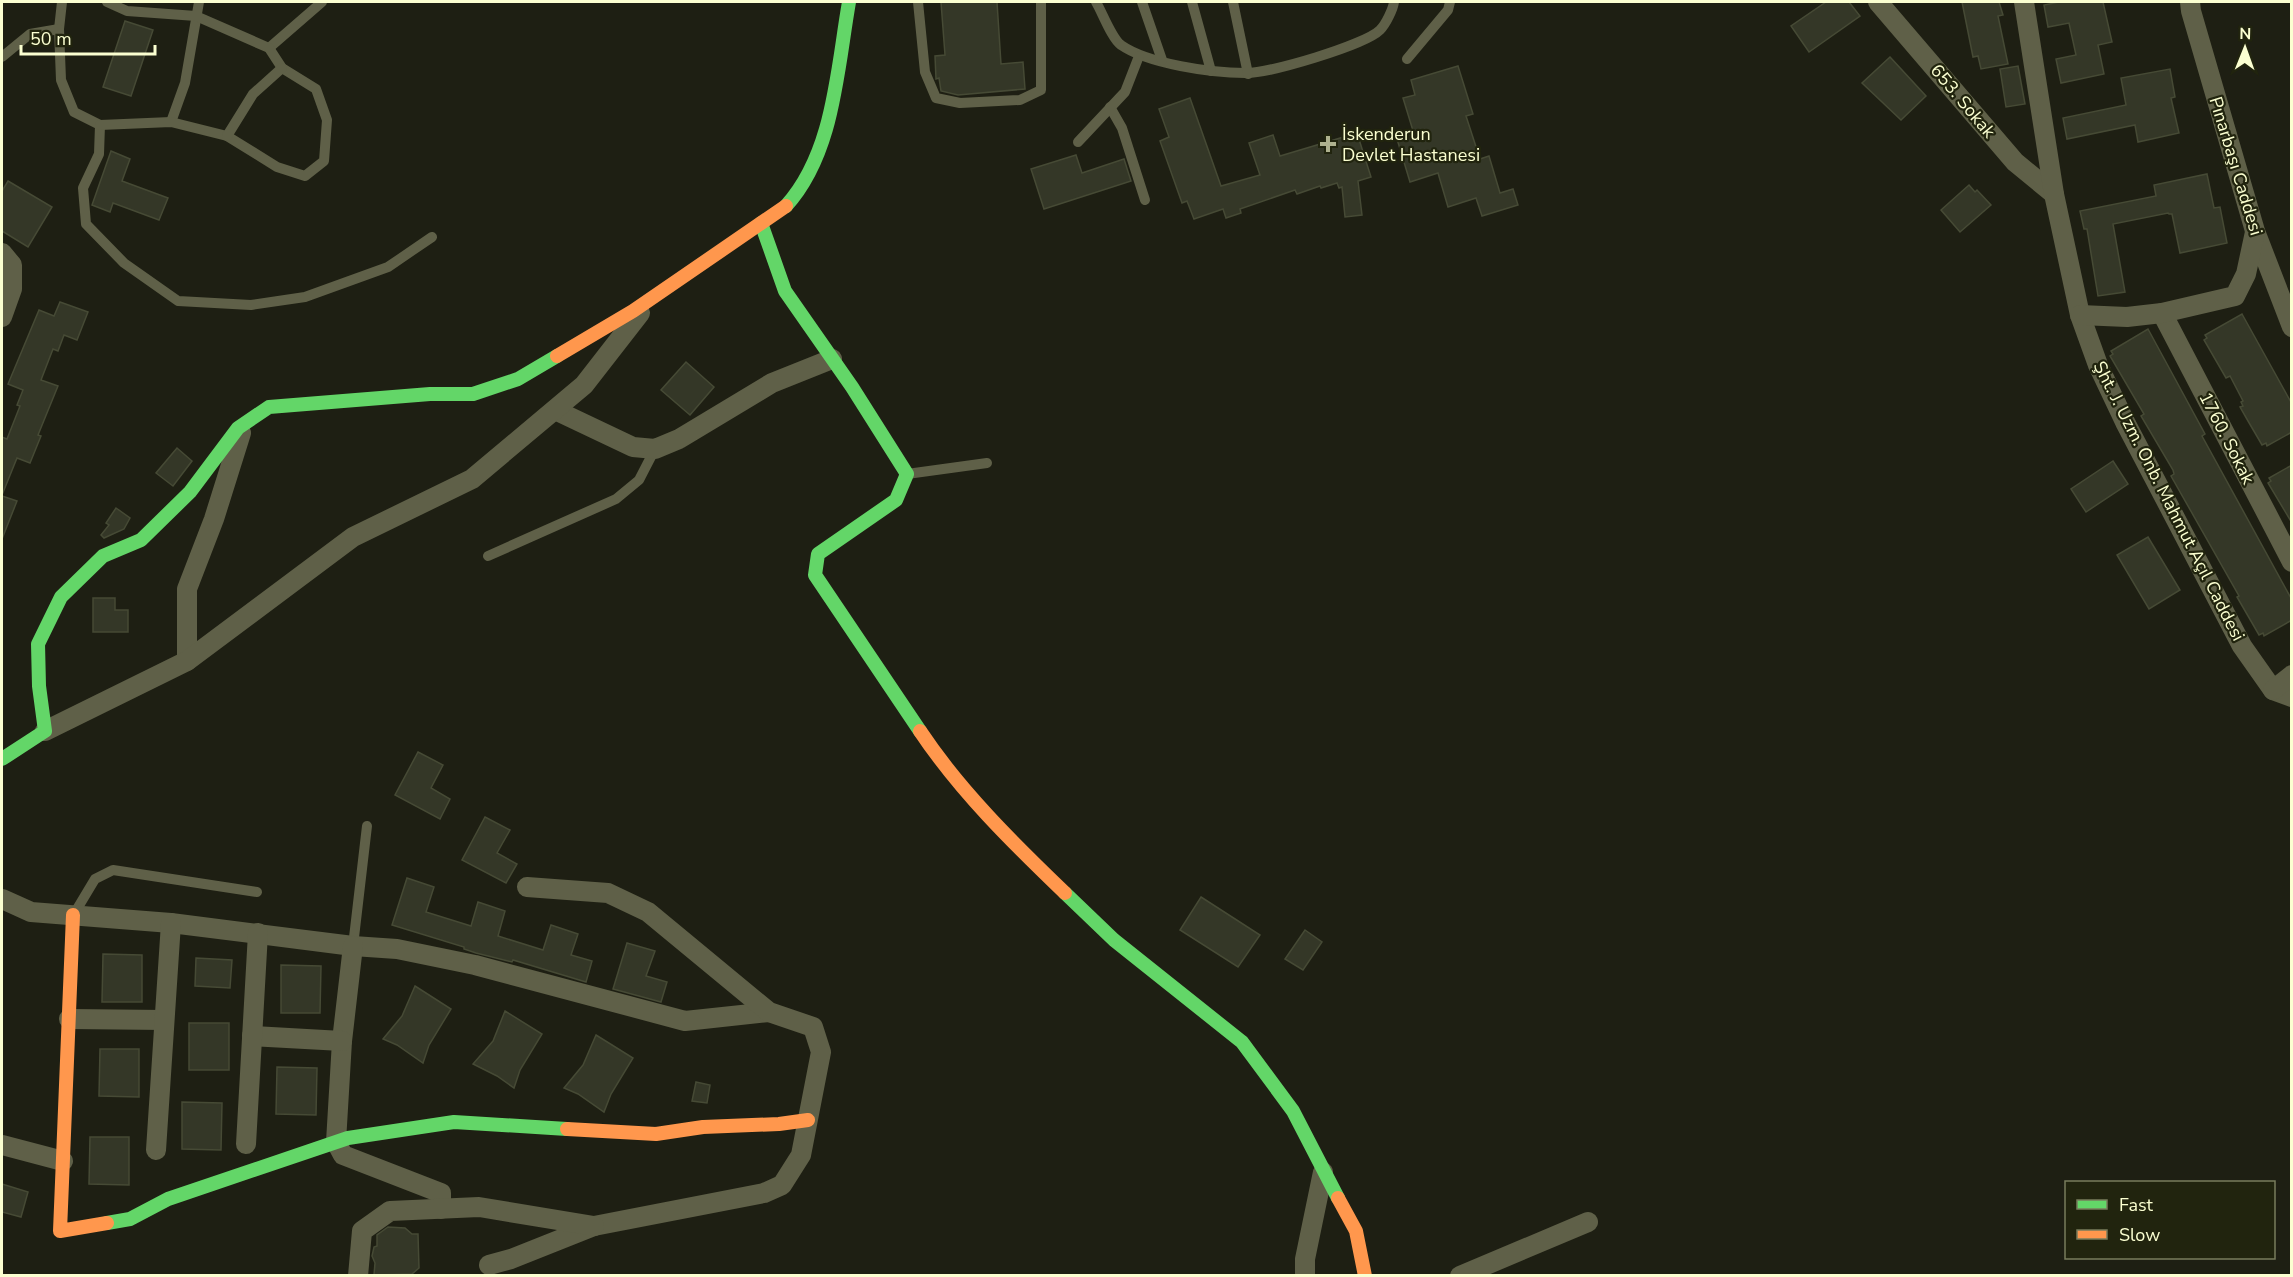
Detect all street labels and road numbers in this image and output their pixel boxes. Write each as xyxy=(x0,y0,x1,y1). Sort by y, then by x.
street label: 653. Sokak xyxy=(1925,59,2002,144)
street label: Pınarbaşı Caddesi xyxy=(2203,94,2269,238)
street label: Şht. J. Uzm. Onb. Mahmut Açıl Caddesi xyxy=(2088,357,2250,645)
street label: 1760. Sokak xyxy=(2194,388,2261,489)

